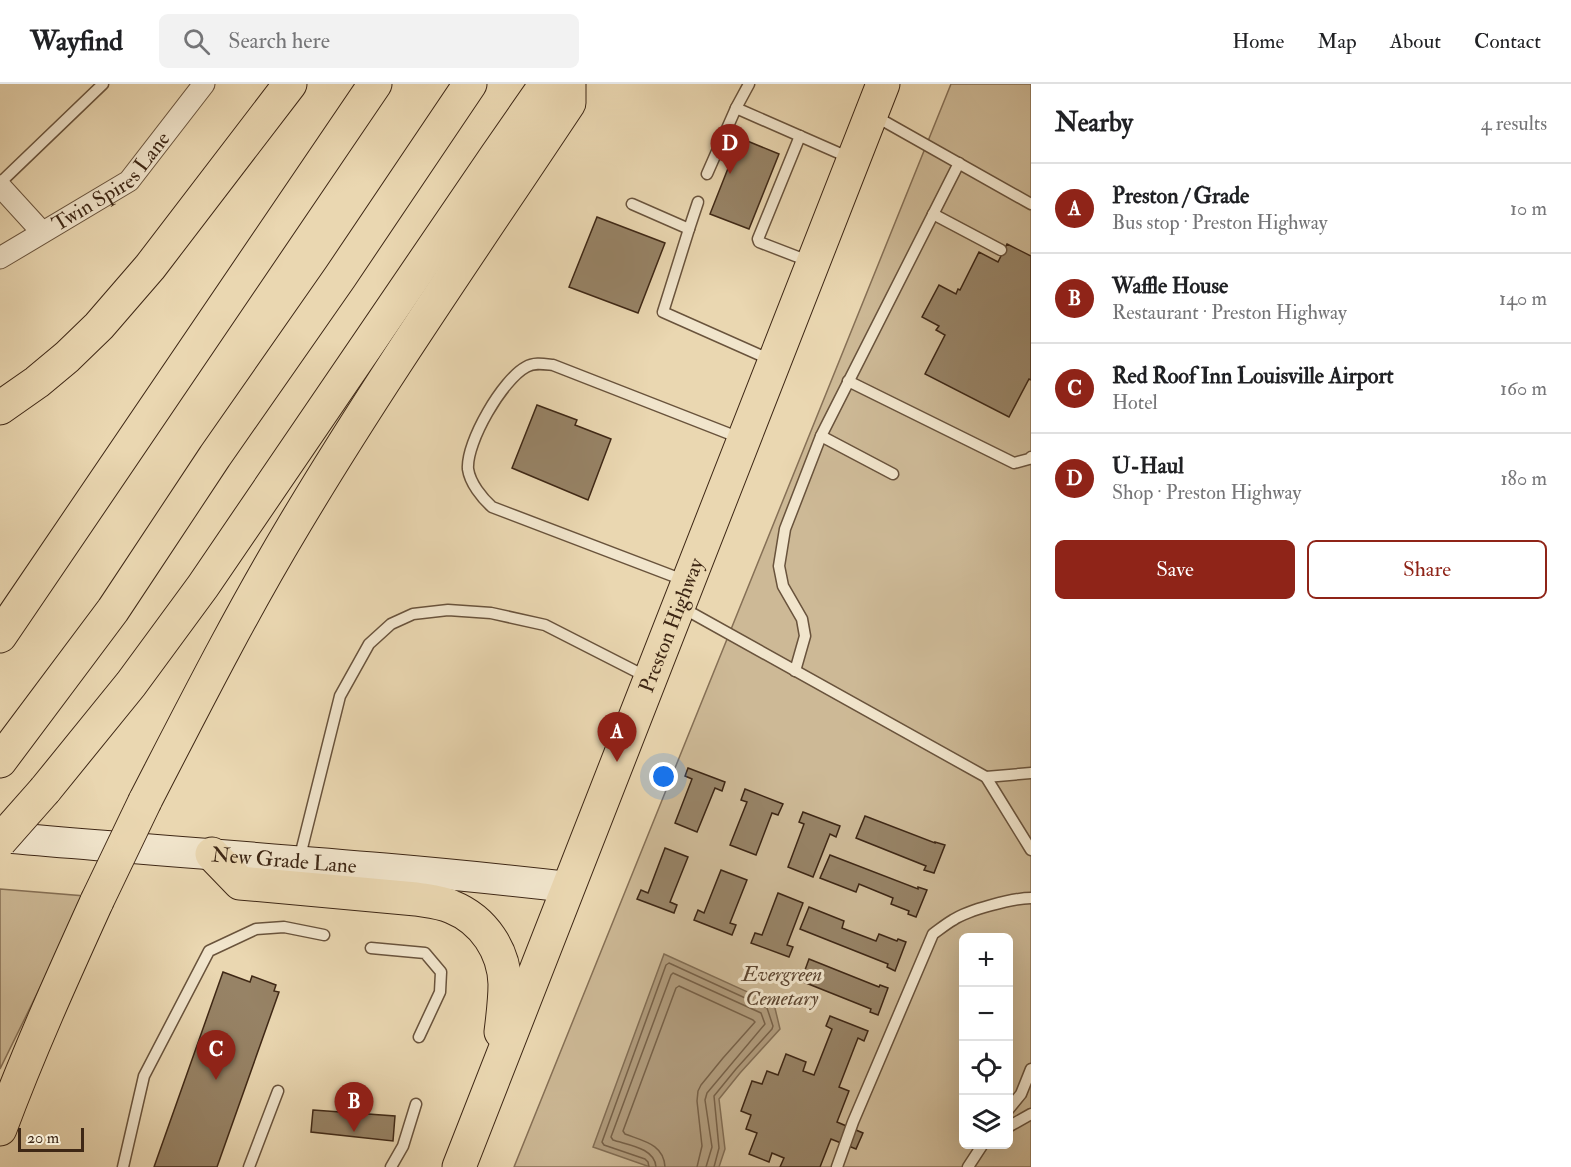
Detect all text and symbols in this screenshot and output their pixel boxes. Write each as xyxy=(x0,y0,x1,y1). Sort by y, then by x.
search box xyxy=(159,14,579,68)
text: Wayfind xyxy=(30,24,123,59)
icon: search xyxy=(180,25,213,58)
text: Search here xyxy=(228,27,330,55)
text: Home xyxy=(1232,28,1284,55)
text: Map xyxy=(1317,28,1357,55)
text: About xyxy=(1390,28,1441,55)
text: Contact xyxy=(1474,28,1541,55)
text: Nearby xyxy=(1055,107,1133,139)
text: 4 results xyxy=(1481,111,1547,136)
pin: D xyxy=(710,124,750,174)
street label: Twin Spires Lane xyxy=(47,126,176,238)
text: Preston / Grade xyxy=(1112,182,1249,210)
text: A xyxy=(1068,196,1081,221)
text: 10 m xyxy=(1510,196,1547,221)
text: Bus stop · Preston Highway xyxy=(1112,210,1327,235)
text: Waffle House xyxy=(1112,272,1228,300)
text: B xyxy=(1068,286,1081,311)
text: 140 m xyxy=(1499,286,1547,311)
text: Restaurant · Preston Highway xyxy=(1112,300,1347,325)
text: Red Roof Inn Louisville Airport xyxy=(1112,362,1394,390)
text: C xyxy=(1067,376,1082,401)
text: 160 m xyxy=(1500,376,1547,401)
text: Hotel xyxy=(1112,390,1158,415)
text: U-Haul xyxy=(1112,452,1184,480)
text: D xyxy=(1066,466,1083,491)
text: 180 m xyxy=(1500,466,1547,491)
text: Shop · Preston Highway xyxy=(1112,480,1301,505)
button: Save xyxy=(1055,540,1295,599)
button: Share xyxy=(1307,540,1547,599)
street label: Preston Highway xyxy=(633,553,710,696)
pin: A xyxy=(598,712,636,762)
your location xyxy=(649,762,678,791)
street label: New Grade Lane xyxy=(210,841,358,880)
map controls xyxy=(959,933,1013,1149)
button: + xyxy=(959,933,1013,987)
park label: Evergreen Cemetary xyxy=(740,961,822,1012)
button: − xyxy=(959,987,1013,1041)
pin: C xyxy=(196,1030,236,1080)
button: locate xyxy=(959,1041,1013,1095)
pin: B xyxy=(334,1082,374,1132)
button: layers xyxy=(959,1095,1013,1149)
scale bar xyxy=(18,1125,84,1152)
text: 20 m xyxy=(27,1128,59,1148)

